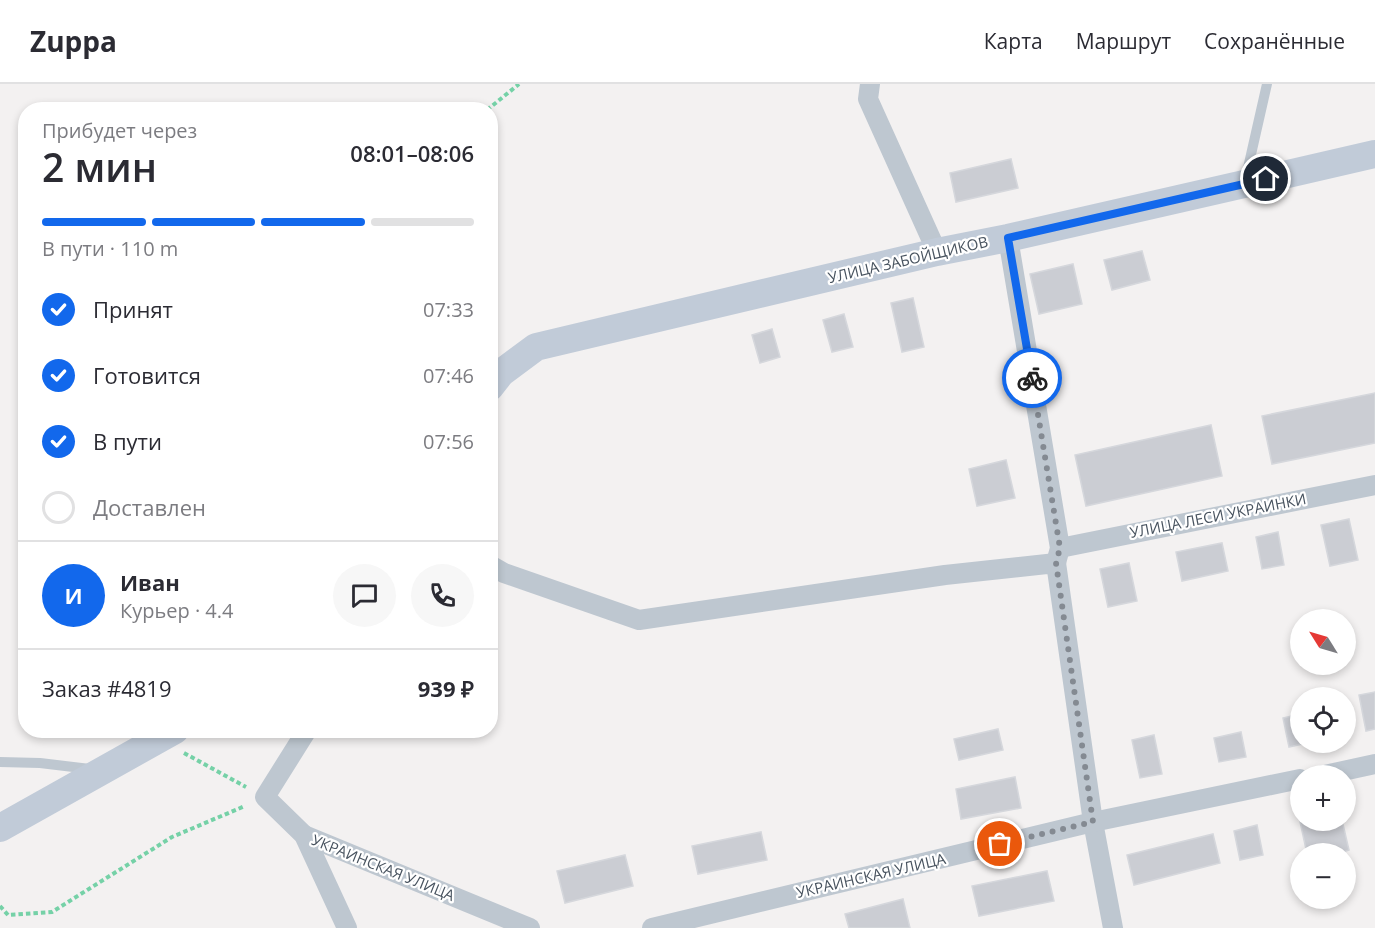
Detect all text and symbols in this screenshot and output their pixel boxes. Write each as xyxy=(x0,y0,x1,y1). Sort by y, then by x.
text: Zuppa xyxy=(30,22,117,60)
text: Карта xyxy=(984,27,1043,55)
text: Маршрут xyxy=(1076,27,1171,55)
text: Сохранённые xyxy=(1204,27,1345,55)
text: Прибудет через xyxy=(42,117,197,144)
text: 08:01–08:06 xyxy=(350,138,474,168)
text: 2 мин xyxy=(42,140,157,193)
pin xyxy=(1240,153,1291,204)
icon: home xyxy=(1249,162,1282,195)
street label: УЛИЦА ЗАБОЙЩИКОВ xyxy=(826,231,990,287)
text: В пути · 110 m xyxy=(42,235,178,262)
icon: check xyxy=(42,293,75,326)
text: Принят xyxy=(93,294,173,324)
text: 07:33 xyxy=(423,296,474,323)
courier xyxy=(1002,348,1062,408)
icon: check xyxy=(42,359,75,392)
text: Готовится xyxy=(93,360,201,390)
text: 07:46 xyxy=(423,362,474,389)
icon: bike xyxy=(1016,362,1049,395)
icon: check xyxy=(42,425,75,458)
text: В пути xyxy=(93,426,162,456)
text: 07:56 xyxy=(423,428,474,455)
street label: УЛИЦА ЛЕСИ УКРАИНКИ xyxy=(1128,488,1308,542)
text: Доставлен xyxy=(93,492,206,522)
button: chat xyxy=(333,564,396,627)
button: phone xyxy=(411,564,474,627)
text: Иван xyxy=(120,567,180,597)
text: И xyxy=(64,580,83,610)
text: Курьер · 4.4 xyxy=(120,597,234,624)
north arrow xyxy=(1290,609,1356,675)
map controls xyxy=(1290,609,1356,909)
text: Заказ #4819 xyxy=(42,673,172,703)
text: 939 ₽ xyxy=(418,673,474,703)
button: locate xyxy=(1290,687,1356,753)
button: + xyxy=(1290,765,1356,831)
pin xyxy=(974,818,1025,869)
icon: bag xyxy=(983,827,1016,860)
street label: УКРАИНСКАЯ УЛИЦА xyxy=(309,829,458,905)
button: − xyxy=(1290,843,1356,909)
street label: УКРАИНСКАЯ УЛИЦА xyxy=(794,848,948,902)

